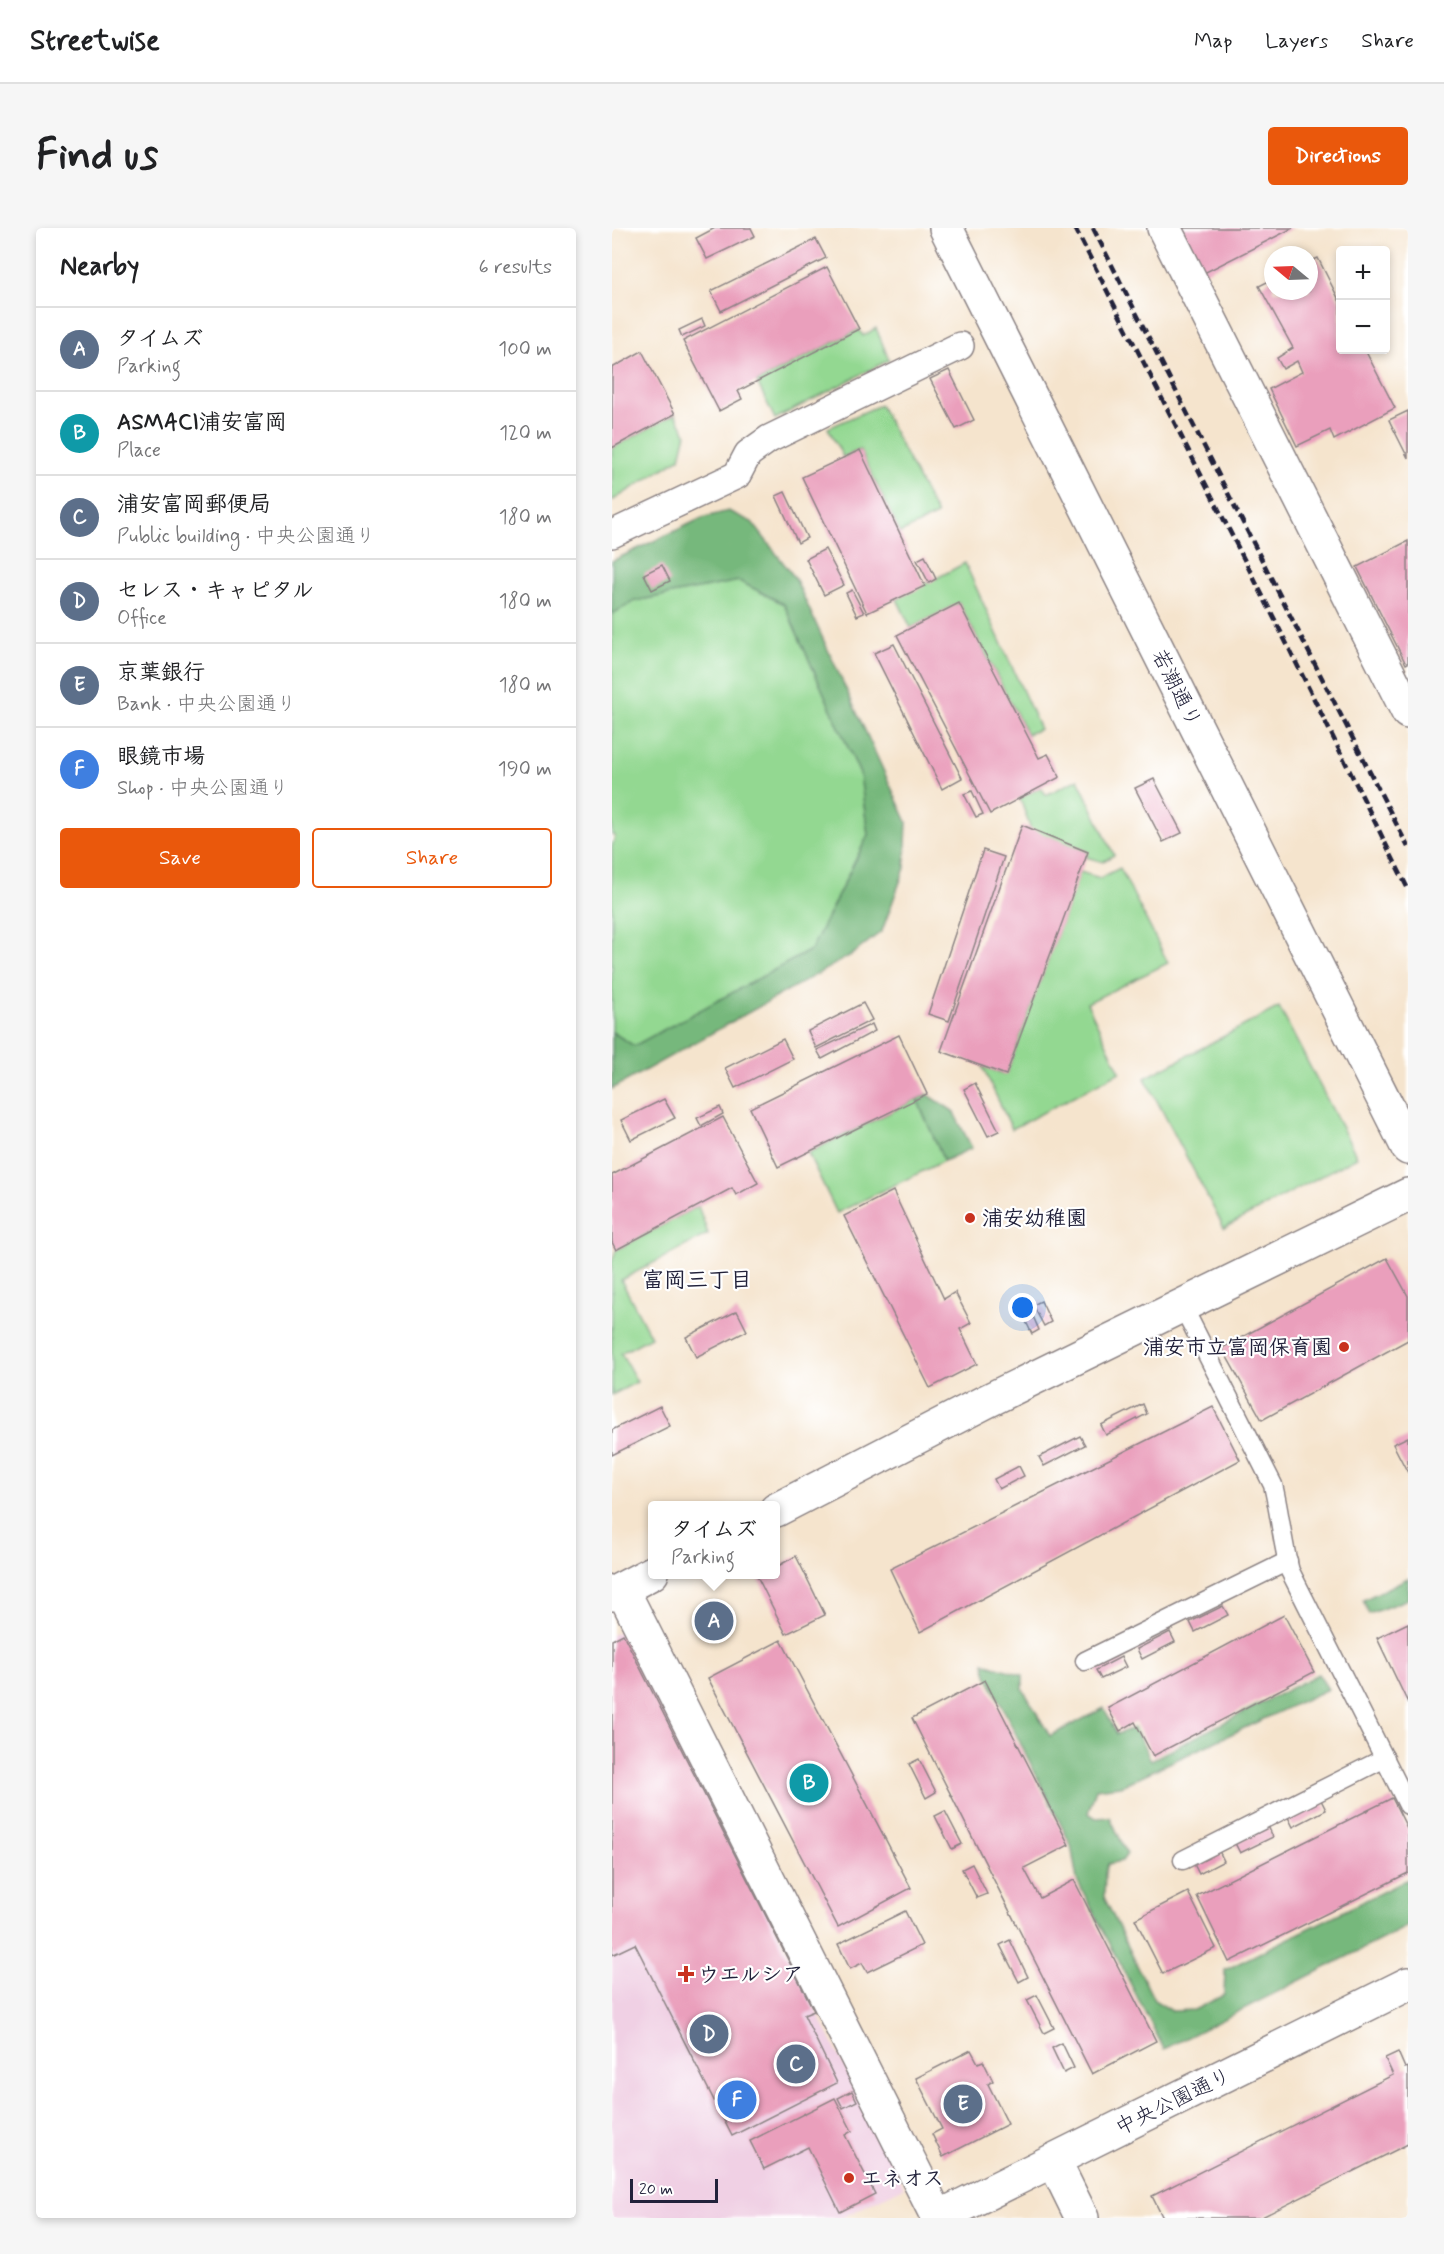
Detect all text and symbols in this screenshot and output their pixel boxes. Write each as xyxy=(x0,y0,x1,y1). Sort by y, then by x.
text: Streetwise xyxy=(30,23,160,60)
text: Map xyxy=(1194,27,1232,55)
text: Layers xyxy=(1265,27,1328,55)
text: Share xyxy=(1361,27,1414,55)
button: Directions xyxy=(1268,127,1408,185)
text: Find us xyxy=(36,129,158,184)
north arrow xyxy=(1264,246,1318,300)
map controls xyxy=(1336,246,1390,354)
button: + xyxy=(1336,246,1390,300)
text: Nearby xyxy=(60,250,139,284)
text: 6 results xyxy=(479,254,552,281)
button: − xyxy=(1336,300,1390,354)
text: タイムズ xyxy=(117,325,203,353)
text: A xyxy=(73,336,86,363)
text: 100 m xyxy=(498,336,552,363)
text: Parking xyxy=(117,353,181,380)
text: ASMACI浦安富岡 xyxy=(117,409,287,437)
text: B xyxy=(73,420,86,447)
text: 120 m xyxy=(499,420,552,447)
text: Place xyxy=(117,437,161,464)
text: 浦安富岡郵便局 xyxy=(117,491,271,519)
text: C xyxy=(72,504,87,531)
text: 180 m xyxy=(499,504,552,531)
text: Public building · 中央公園通り xyxy=(117,523,376,550)
text: セレス・キャピタル xyxy=(117,577,314,605)
text: D xyxy=(73,588,86,615)
text: 180 m xyxy=(499,588,552,615)
text: Office xyxy=(117,605,167,632)
street label: 若潮通り xyxy=(1145,645,1208,732)
text: 京葉銀行 xyxy=(117,659,205,687)
text: E xyxy=(74,672,85,699)
text: 180 m xyxy=(499,672,552,699)
text: Bank · 中央公園通り xyxy=(117,691,297,718)
text: 眼鏡市場 xyxy=(117,743,205,771)
text: F xyxy=(74,756,85,783)
text: 190 m xyxy=(498,756,552,783)
text: Shop · 中央公園通り xyxy=(117,775,289,802)
button: Save xyxy=(60,828,300,888)
button: Share xyxy=(312,828,552,888)
place label: 浦安幼稚園 xyxy=(982,1205,1087,1233)
marker: 浦安幼稚園 xyxy=(963,1211,977,1225)
district label: 富岡三丁目 xyxy=(642,1267,752,1295)
your location xyxy=(1008,1293,1037,1322)
place label: 浦安市立富岡保育園 xyxy=(1143,1334,1332,1362)
marker: 浦安市立富岡保育園 xyxy=(1337,1340,1351,1354)
popup xyxy=(648,1501,780,1579)
text: タイムズ xyxy=(671,1516,757,1544)
text: Parking xyxy=(671,1544,735,1571)
pin: A xyxy=(694,1598,734,1644)
pin: B xyxy=(790,1760,828,1806)
place label: ウエルシア xyxy=(698,1961,803,1989)
marker: ウエルシア xyxy=(679,1967,693,1981)
pin: D xyxy=(690,2012,728,2056)
pin: C xyxy=(776,2042,816,2086)
street label: 中央公園通り xyxy=(1111,2062,1236,2142)
pin: F xyxy=(718,2078,756,2122)
pin: E xyxy=(944,2082,982,2126)
place label: エネオス xyxy=(861,2165,944,2193)
marker: エネオス xyxy=(842,2171,856,2185)
scale bar xyxy=(630,2176,718,2204)
text: 20 m xyxy=(639,2179,673,2200)

